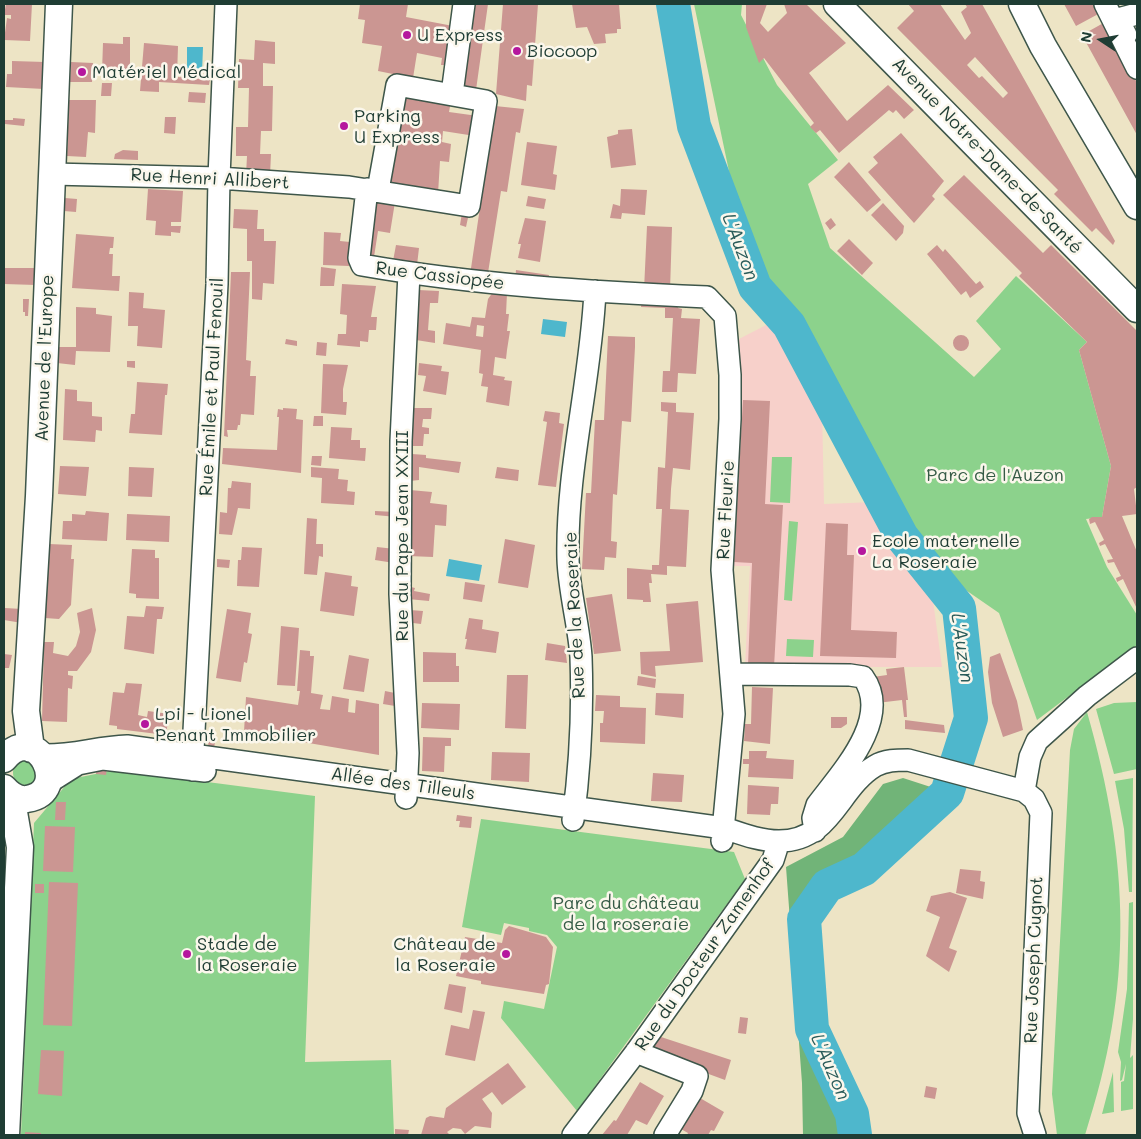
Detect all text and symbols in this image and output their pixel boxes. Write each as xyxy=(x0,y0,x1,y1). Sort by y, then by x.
north arrow xyxy=(1076,15,1126,65)
place label: U Express xyxy=(417,24,503,46)
marker: U Express xyxy=(401,29,413,41)
text: N xyxy=(1075,30,1096,44)
place label: Biocoop xyxy=(527,40,597,62)
marker: Biocoop xyxy=(511,45,523,57)
street label: Avenue Notre-Dame-de-Santé xyxy=(887,53,1087,259)
place label: Matériel Médical xyxy=(92,61,241,83)
marker: Matériel Médical xyxy=(76,66,88,78)
place label: Parking U Express xyxy=(354,105,440,148)
marker: Parking U Express xyxy=(338,120,350,132)
street label: Rue Henri Allibert xyxy=(130,164,290,194)
water label: L'Auzon xyxy=(717,210,763,284)
street label: Rue Cassiopée xyxy=(374,257,506,295)
street label: Avenue de l'Europe xyxy=(31,274,59,442)
street label: Rue Émile et Paul Fenouil xyxy=(195,277,229,497)
street label: Rue du Pape Jean XXIII xyxy=(391,430,413,642)
street label: Rue Fleurie xyxy=(713,460,739,560)
park label: Parc de l'Auzon xyxy=(926,464,1064,486)
place label: Ecole maternelle La Roseraie xyxy=(872,530,1020,572)
street label: Rue de la Roseraie xyxy=(560,531,590,699)
marker: Ecole maternelle La Roseraie xyxy=(856,545,868,557)
water label: L'Auzon xyxy=(946,612,978,684)
place label: Lpi - Lionel Penant Immobilier xyxy=(155,703,316,746)
marker: Lpi - Lionel Penant Immobilier xyxy=(139,718,151,730)
street label: Allée des Tilleuls xyxy=(329,763,477,805)
street label: Rue du Docteur Zamenhof xyxy=(630,855,780,1055)
street label: Rue Joseph Cugnot xyxy=(1020,876,1048,1044)
park label: Parc du château de la roseraie xyxy=(553,892,699,934)
place label: Stade de la Roseraie xyxy=(197,933,297,976)
place label: Château de la Roseraie xyxy=(393,933,496,976)
marker: Stade de la Roseraie xyxy=(181,948,193,960)
marker: Château de la Roseraie xyxy=(500,948,512,960)
water label: L'Auzon xyxy=(805,1030,855,1104)

